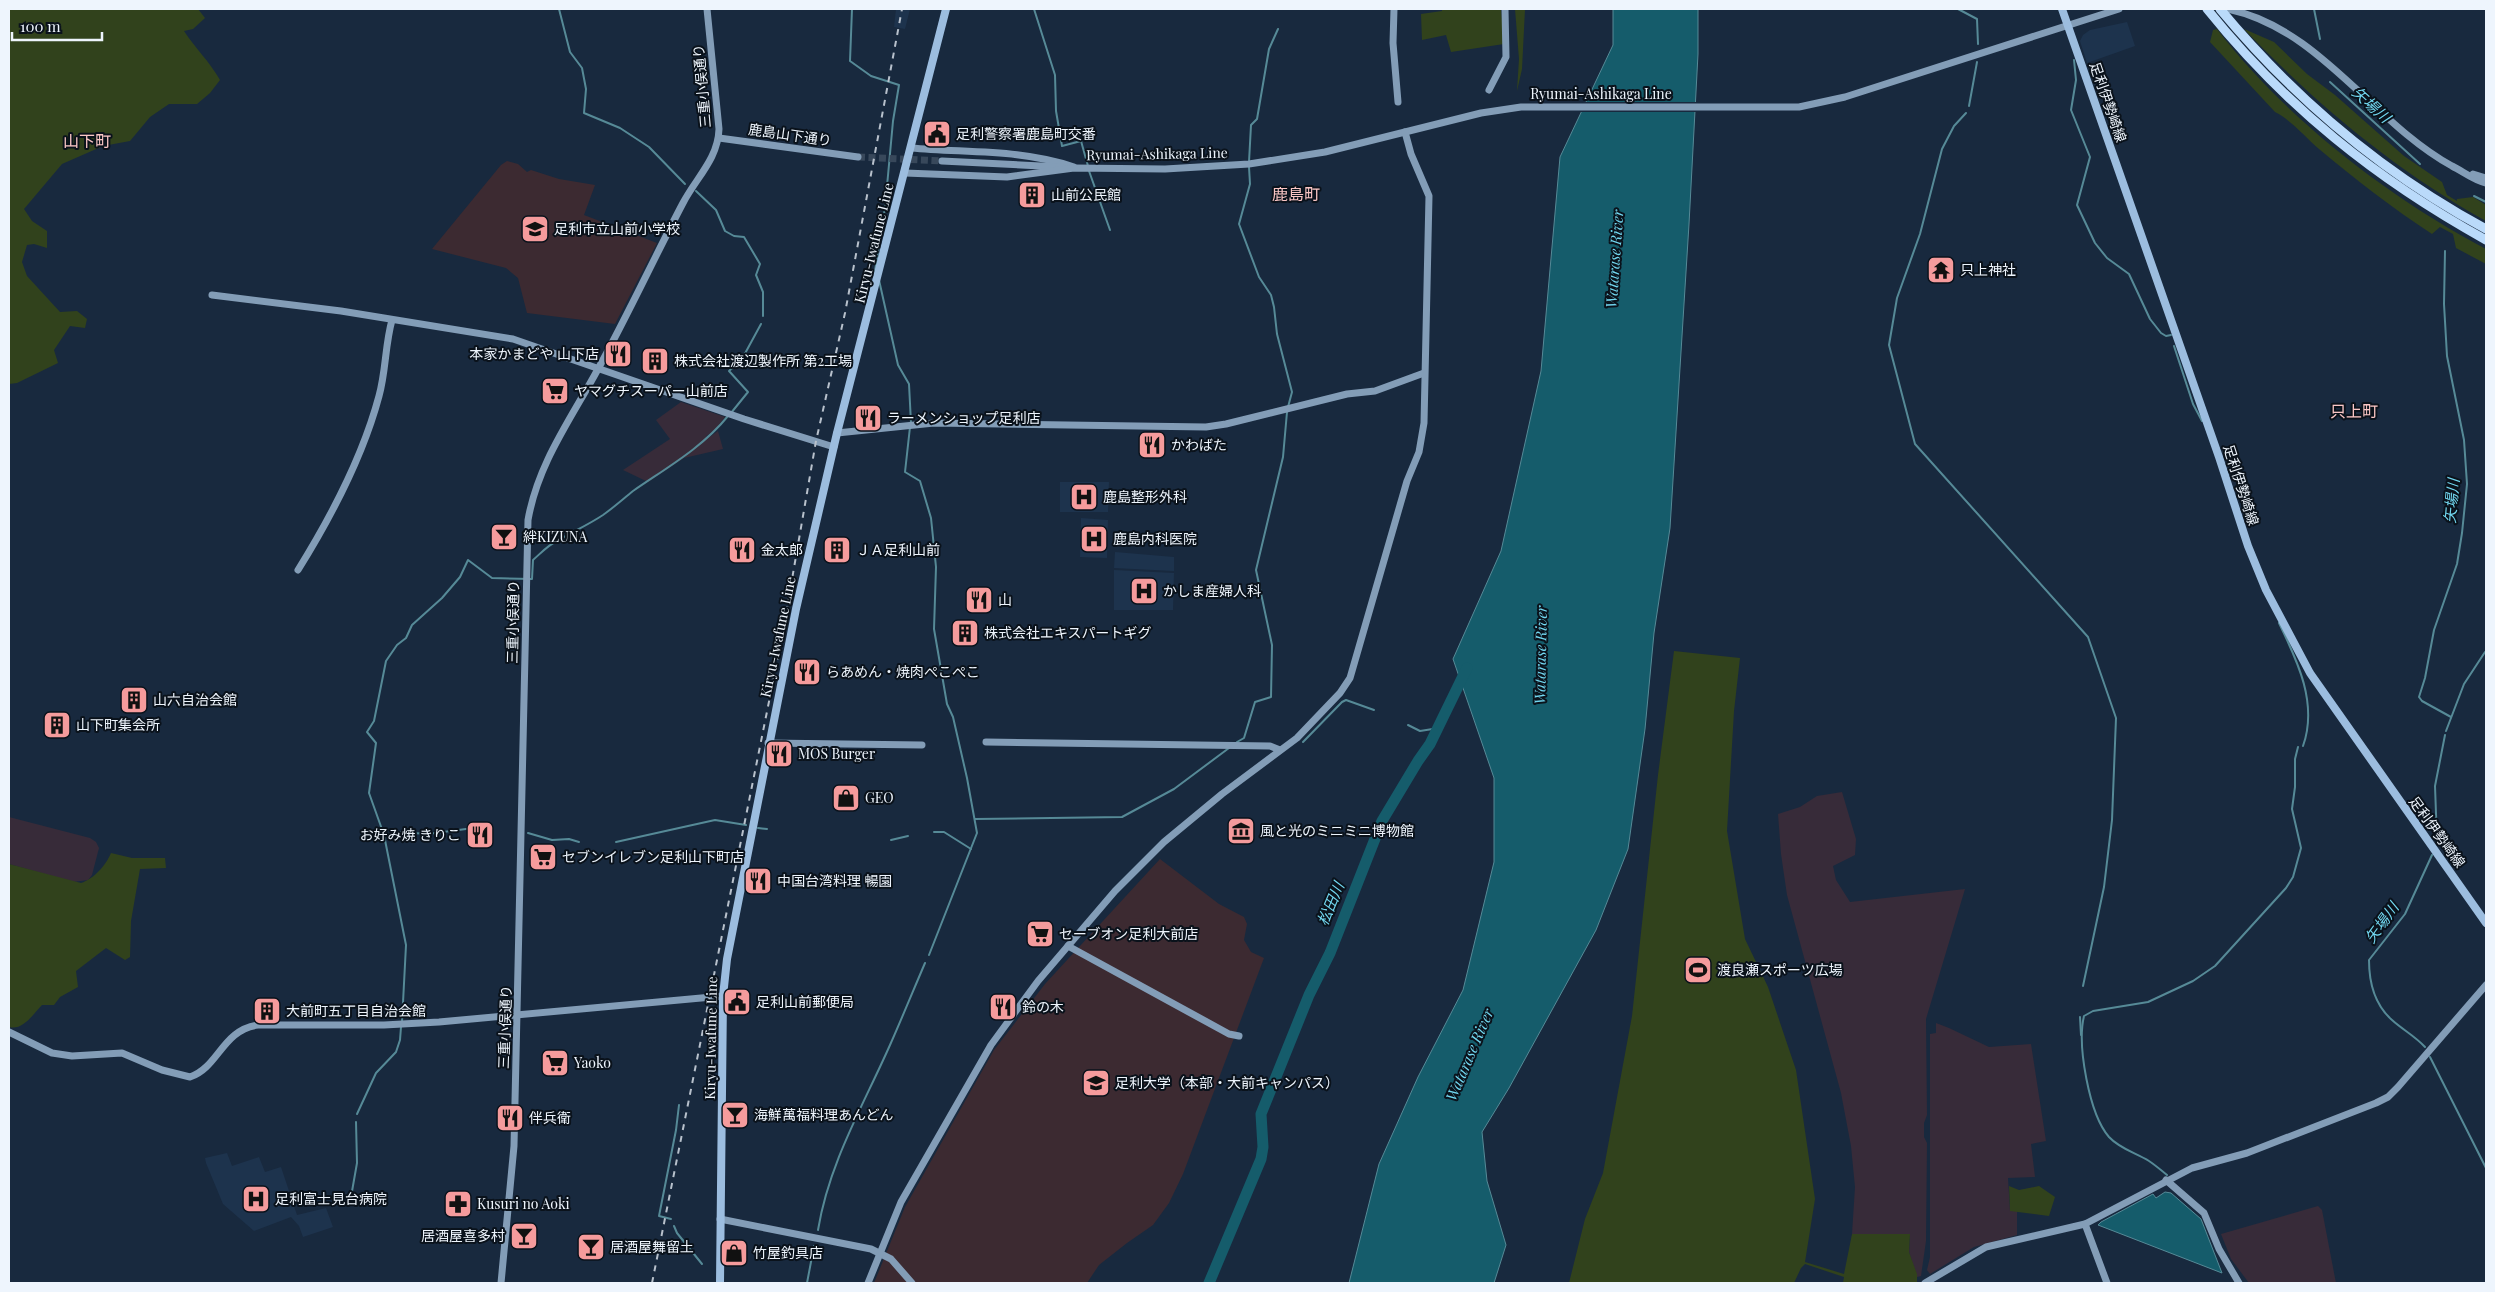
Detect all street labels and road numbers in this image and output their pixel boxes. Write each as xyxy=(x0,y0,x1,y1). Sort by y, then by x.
street label: 三重小俣通り xyxy=(688,43,715,129)
street label: 足利伊勢崎線 xyxy=(2086,59,2131,145)
street label: Ryumai-Ashikaga Line xyxy=(1530,84,1672,103)
street label: 鹿島山下通り xyxy=(747,119,833,150)
street label: Ryumai-Ashikaga Line xyxy=(1086,143,1228,164)
street label: Kiryu-Iwafune Line xyxy=(849,181,898,305)
street label: 足利伊勢崎線 xyxy=(2219,442,2263,528)
street label: Kiryu-Iwafune Line xyxy=(755,575,800,699)
street label: 三重小俣通り xyxy=(502,580,523,664)
street label: 足利伊勢崎線 xyxy=(2405,792,2470,871)
street label: Kiryu-Iwafune Line xyxy=(700,976,721,1100)
street label: 三重小俣通り xyxy=(494,985,515,1069)

